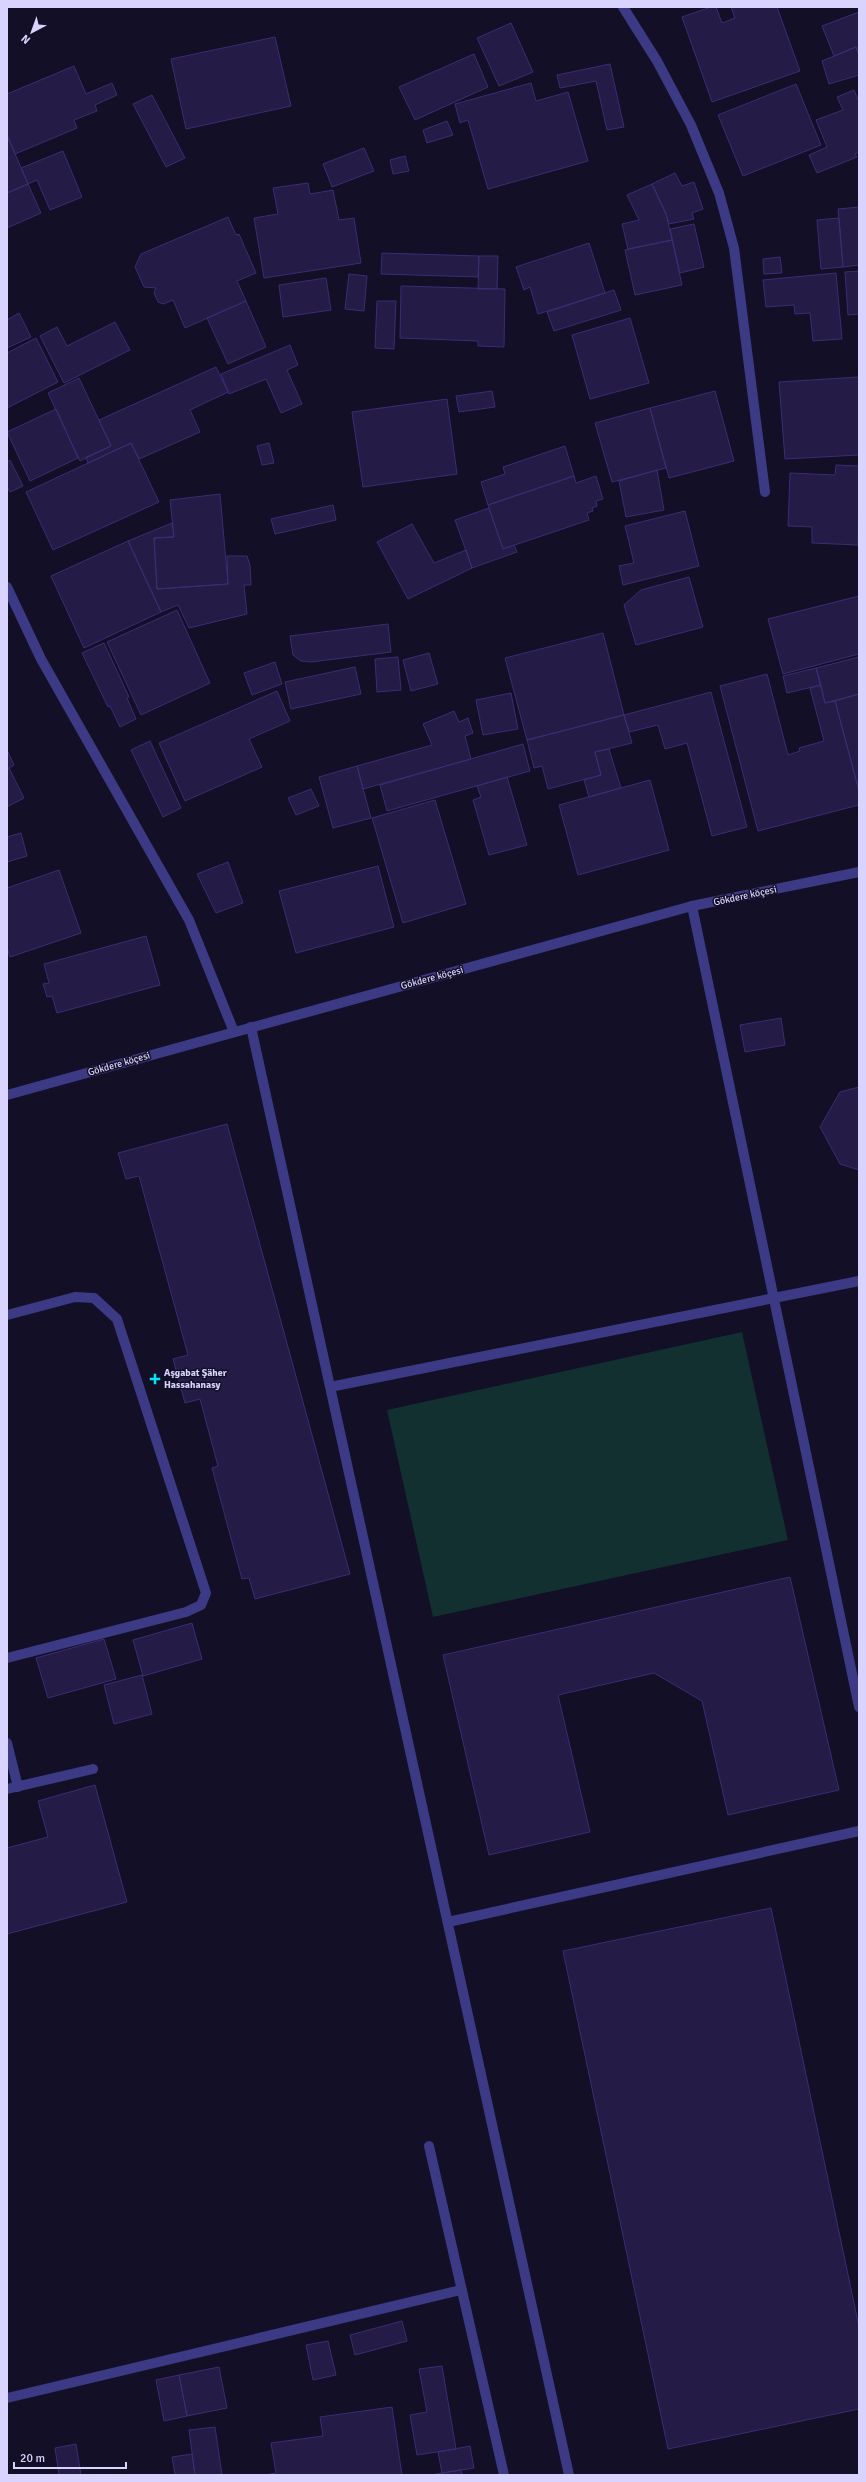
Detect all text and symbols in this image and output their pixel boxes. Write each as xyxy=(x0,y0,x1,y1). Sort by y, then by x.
north arrow xyxy=(12,12,52,52)
text: N xyxy=(19,32,33,47)
street label: Gökdere köçesi xyxy=(712,883,778,909)
street label: Gökdere köçesi xyxy=(399,964,465,992)
street label: Gökdere köçesi xyxy=(86,1049,152,1079)
place label: Aşgabat Şäher Hassahanasy xyxy=(164,1367,227,1391)
marker: Aşgabat Şäher Hassahanasy xyxy=(149,1373,161,1385)
scale bar xyxy=(14,2444,126,2470)
text: 20 m xyxy=(20,2451,45,2466)

